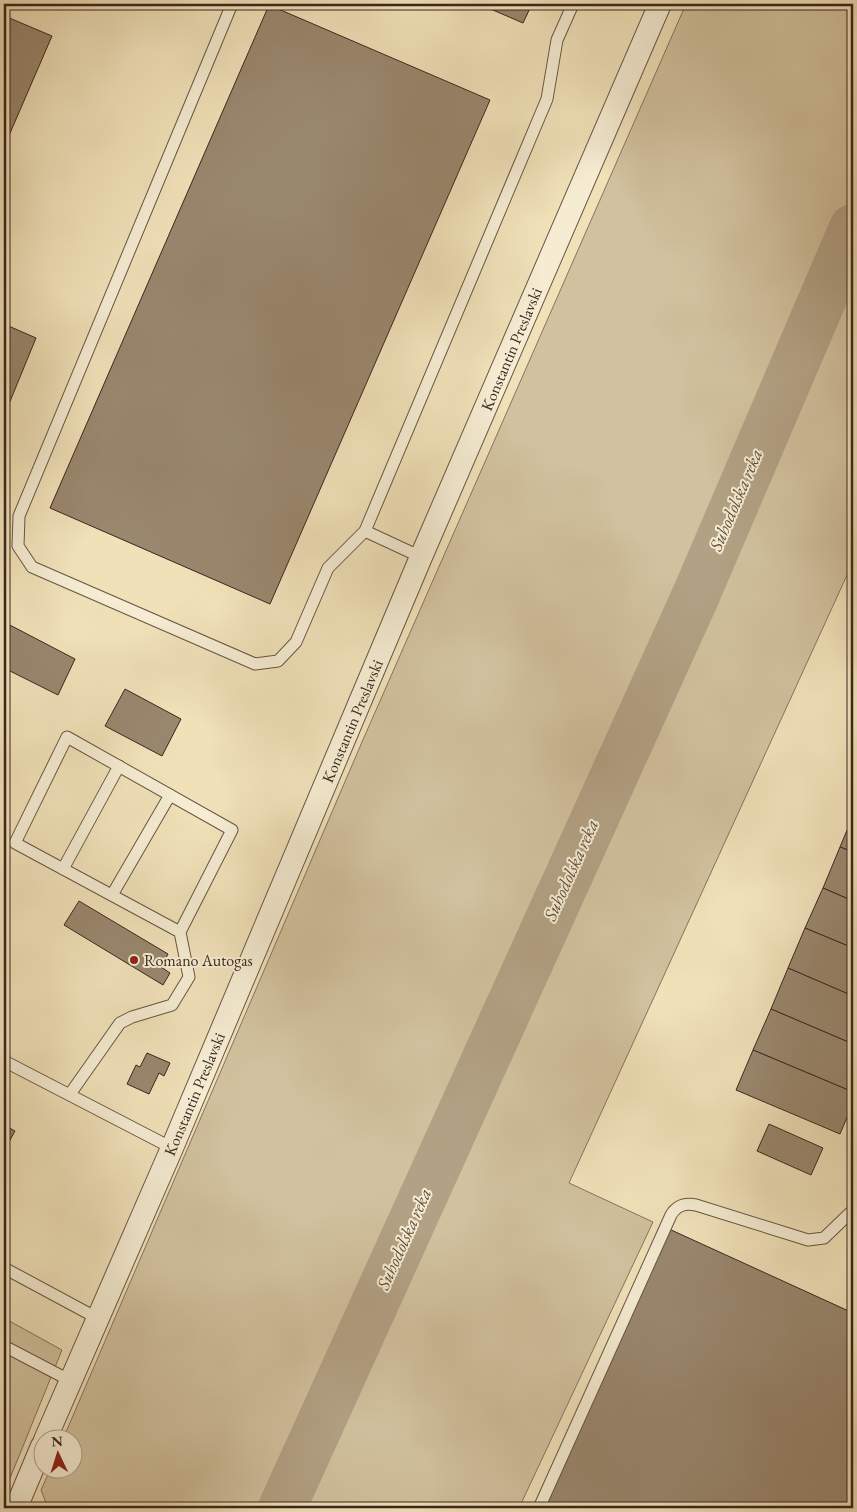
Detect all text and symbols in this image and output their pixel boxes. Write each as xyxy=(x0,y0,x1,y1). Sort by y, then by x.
street label: Konstantin Preslavski xyxy=(476,284,547,414)
water label: Suhodolska reka xyxy=(703,445,767,555)
street label: Konstantin Preslavski xyxy=(317,656,388,786)
water label: Suhodolska reka xyxy=(538,816,603,925)
place label: Romano Autogas xyxy=(144,950,253,971)
marker: Romano Autogas xyxy=(128,954,140,966)
street label: Konstantin Preslavski xyxy=(159,1029,230,1159)
water label: Suhodolska reka xyxy=(371,1185,436,1294)
north arrow xyxy=(32,1430,82,1480)
text: N xyxy=(51,1432,64,1450)

